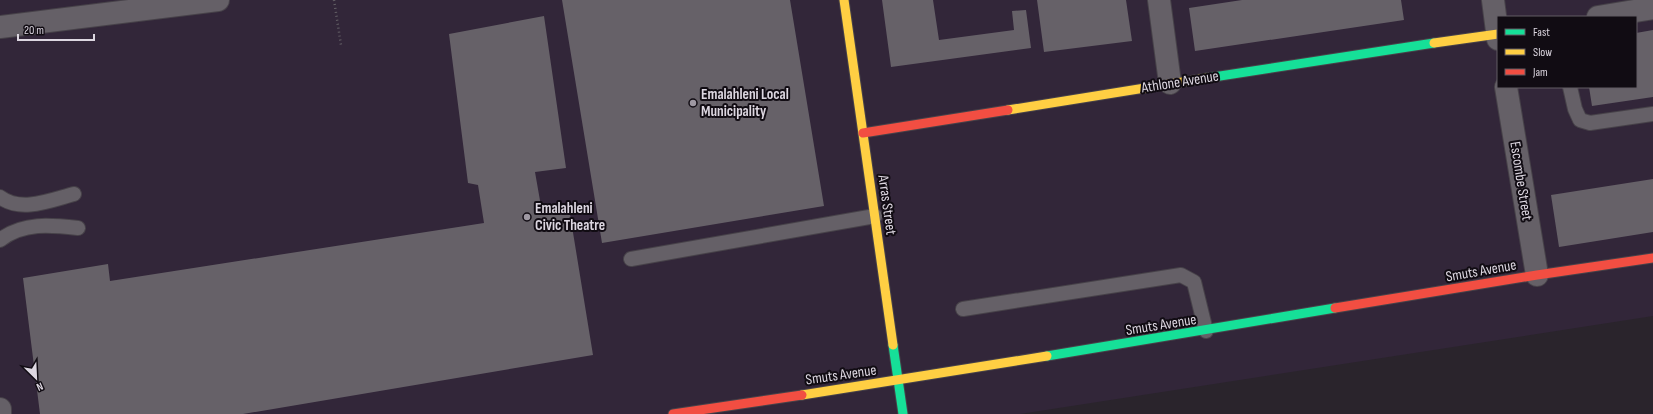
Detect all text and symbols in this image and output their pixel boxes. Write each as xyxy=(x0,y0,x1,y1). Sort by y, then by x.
scale bar xyxy=(18,16,94,42)
legend xyxy=(1497,16,1637,88)
text: 20 m xyxy=(24,23,44,38)
text: Fast xyxy=(1533,25,1550,40)
text: Slow xyxy=(1533,45,1552,60)
text: Jam xyxy=(1532,65,1548,80)
street label: Athlone Avenue xyxy=(1139,67,1220,98)
place label: Emalahleni Local Municipality xyxy=(701,85,789,121)
marker: Emalahleni Local Municipality xyxy=(688,98,698,108)
street label: Escombe Street xyxy=(1505,140,1537,222)
street label: Arras Street xyxy=(873,173,901,237)
place label: Emalahleni Civic Theatre xyxy=(535,199,605,235)
marker: Emalahleni Civic Theatre xyxy=(522,212,532,222)
street label: Smuts Avenue xyxy=(1444,255,1518,287)
street label: Smuts Avenue xyxy=(1124,310,1198,340)
north arrow xyxy=(16,358,56,398)
street label: Smuts Avenue xyxy=(804,361,878,389)
text: N xyxy=(34,380,45,394)

